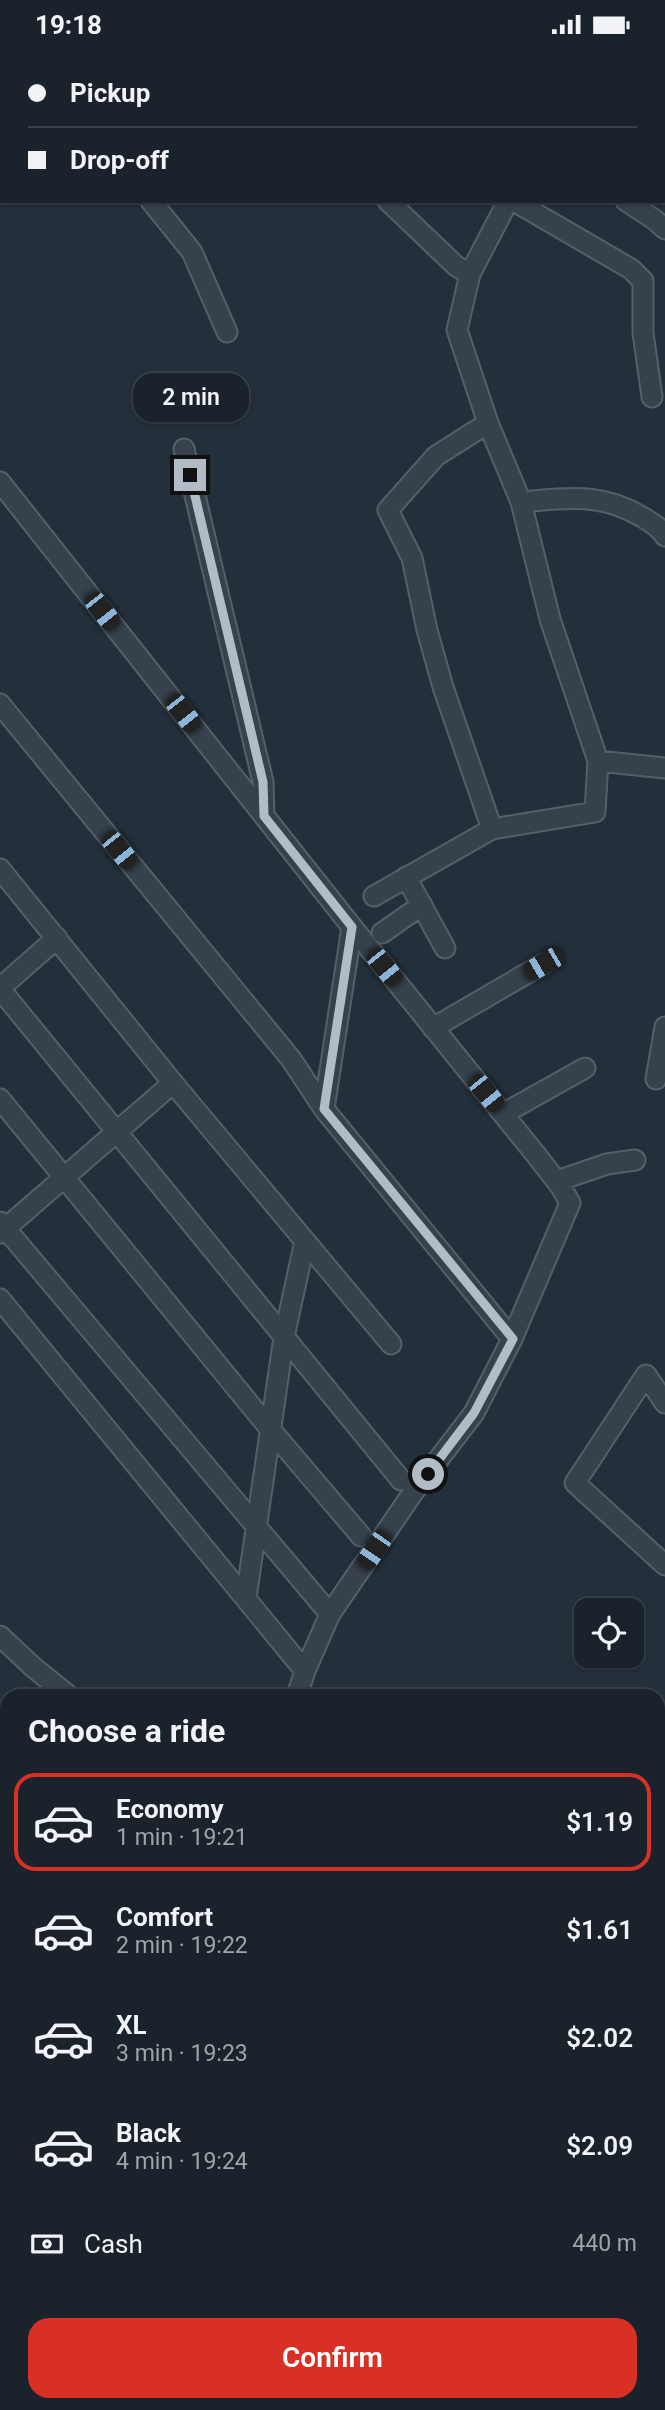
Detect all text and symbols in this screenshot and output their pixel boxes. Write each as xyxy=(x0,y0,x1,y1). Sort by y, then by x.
text: 19:18 xyxy=(35,10,102,40)
text: Pickup xyxy=(70,78,150,108)
text: Drop-off xyxy=(70,145,169,175)
callout: 2 min xyxy=(132,373,248,423)
text: 2 min xyxy=(162,384,220,411)
route end xyxy=(174,459,206,491)
car xyxy=(81,588,124,634)
car xyxy=(162,690,205,736)
car xyxy=(98,827,141,873)
car xyxy=(363,944,406,990)
car xyxy=(520,944,567,984)
car xyxy=(465,1070,508,1116)
route start xyxy=(412,1458,444,1490)
car xyxy=(354,1527,395,1573)
map controls xyxy=(574,1598,644,1668)
button: locate xyxy=(574,1598,644,1668)
text: Choose a ride xyxy=(28,1712,225,1750)
icon: car xyxy=(32,1791,95,1854)
text: Economy xyxy=(116,1794,223,1824)
text: $1.19 xyxy=(566,1807,633,1837)
text: 1 min · 19:21 xyxy=(116,1824,248,1851)
icon: car xyxy=(32,1899,95,1962)
text: Comfort xyxy=(116,1902,213,1932)
text: $1.61 xyxy=(566,1915,633,1945)
text: 2 min · 19:22 xyxy=(116,1932,248,1959)
icon: car xyxy=(32,2007,95,2070)
text: XL xyxy=(116,2010,147,2040)
text: $2.02 xyxy=(566,2023,633,2053)
text: 3 min · 19:23 xyxy=(116,2040,248,2067)
icon: car xyxy=(32,2115,95,2178)
text: Black xyxy=(116,2118,181,2148)
text: $2.09 xyxy=(566,2131,633,2161)
text: 4 min · 19:24 xyxy=(116,2148,248,2175)
icon: cash xyxy=(28,2225,66,2263)
text: Cash xyxy=(84,2229,143,2259)
text: 440 m xyxy=(572,2230,637,2257)
button: Confirm xyxy=(28,2318,637,2398)

